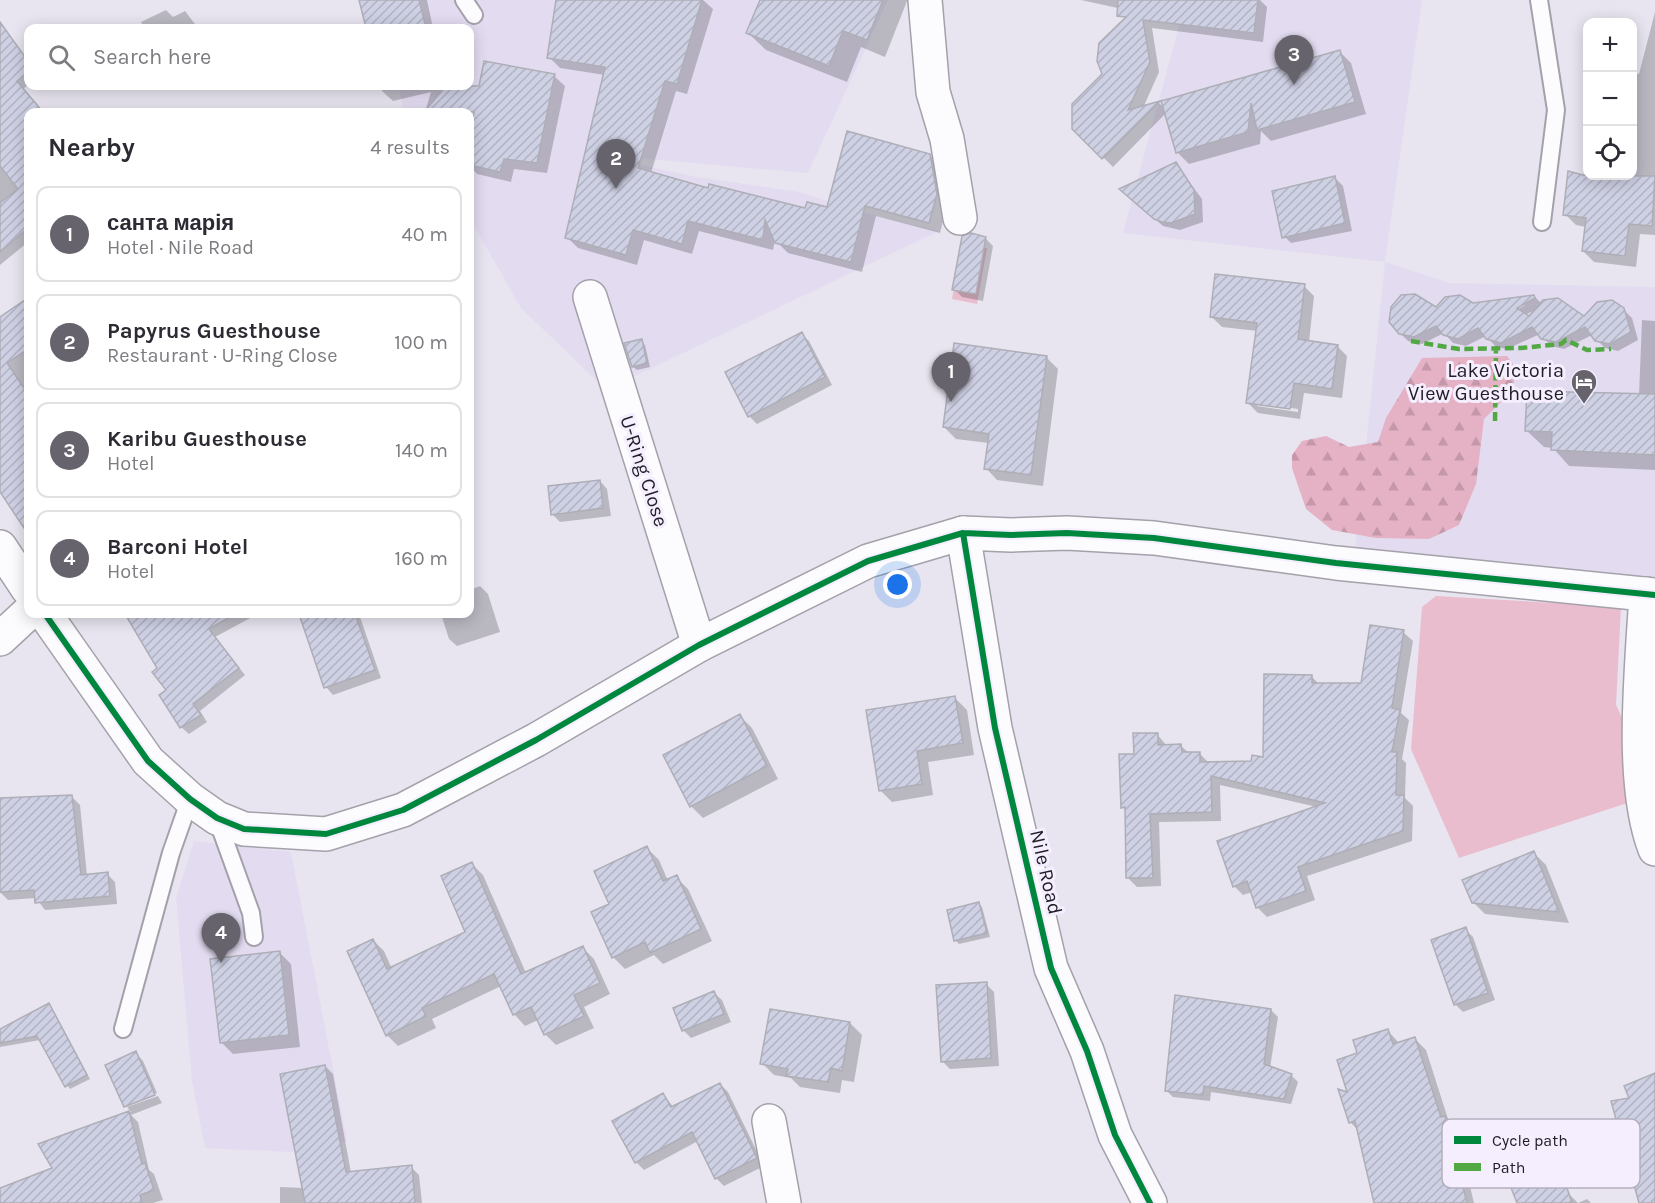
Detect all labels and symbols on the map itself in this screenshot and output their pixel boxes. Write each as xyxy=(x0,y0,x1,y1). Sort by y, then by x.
pin: 3 xyxy=(1274,36,1314,85)
pin: 2 xyxy=(596,140,636,189)
pin: 1 xyxy=(932,352,970,402)
place label: Lake Victoria View Guesthouse xyxy=(1408,359,1564,405)
hotel icon: Lake Victoria View Guesthouse xyxy=(1569,367,1599,405)
street label: U-Ring Close xyxy=(615,412,673,530)
your location xyxy=(883,570,912,599)
street label: Nile Road xyxy=(1025,827,1067,917)
pin: 4 xyxy=(202,914,240,963)
legend xyxy=(1442,1119,1640,1188)
text: Cycle path xyxy=(1492,1131,1568,1150)
text: Path xyxy=(1492,1158,1525,1177)

